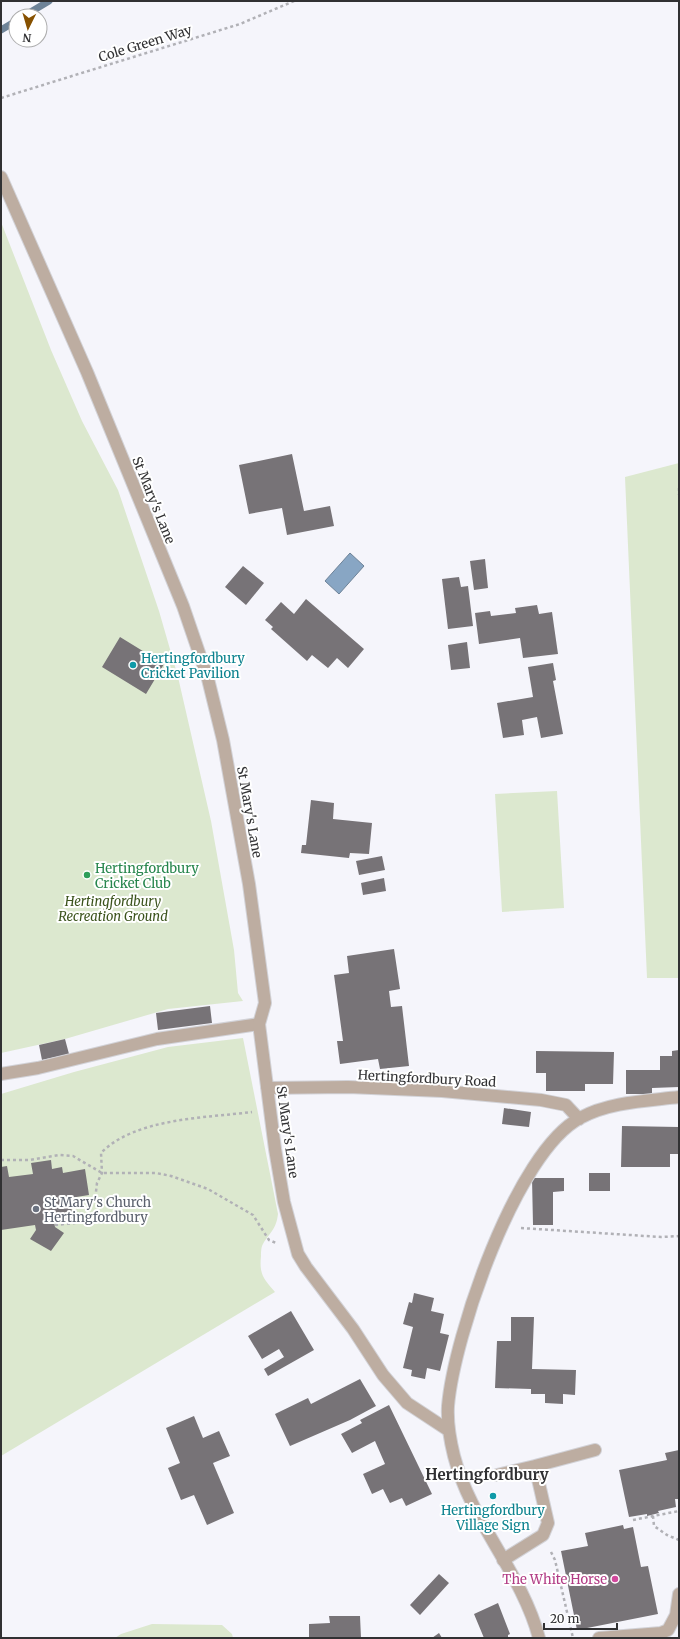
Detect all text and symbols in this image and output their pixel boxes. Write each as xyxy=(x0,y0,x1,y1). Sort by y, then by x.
north arrow xyxy=(8,8,48,48)
street label: Cole Green Way xyxy=(96,21,194,66)
text: N xyxy=(22,31,32,45)
street label: St Mary's Lane xyxy=(128,454,179,547)
place label: Hertingfordbury Cricket Pavilion xyxy=(141,650,245,682)
marker: Hertingfordbury Cricket Pavilion xyxy=(128,660,138,670)
street label: St Mary's Lane xyxy=(233,765,266,859)
place label: Hertingfordbury Cricket Club xyxy=(95,860,199,892)
marker: Hertingfordbury Cricket Club xyxy=(82,870,92,880)
park label: Hertingfordbury Recreation Ground xyxy=(58,893,168,925)
street label: Hertingfordbury Road xyxy=(357,1066,497,1091)
street label: St Mary's Lane xyxy=(273,1085,302,1179)
place label: St Mary's Church Hertingfordbury xyxy=(44,1194,152,1226)
marker: St Mary's Church Hertingfordbury xyxy=(31,1204,41,1214)
district label: Hertingfordbury xyxy=(425,1465,549,1484)
marker: Hertingfordbury Village Sign xyxy=(488,1491,498,1501)
place label: Hertingfordbury Village Sign xyxy=(441,1502,545,1534)
place label: The White Horse xyxy=(502,1571,607,1588)
marker: The White Horse xyxy=(610,1574,620,1584)
scale bar xyxy=(544,1605,617,1631)
text: 20 m xyxy=(550,1611,579,1626)

